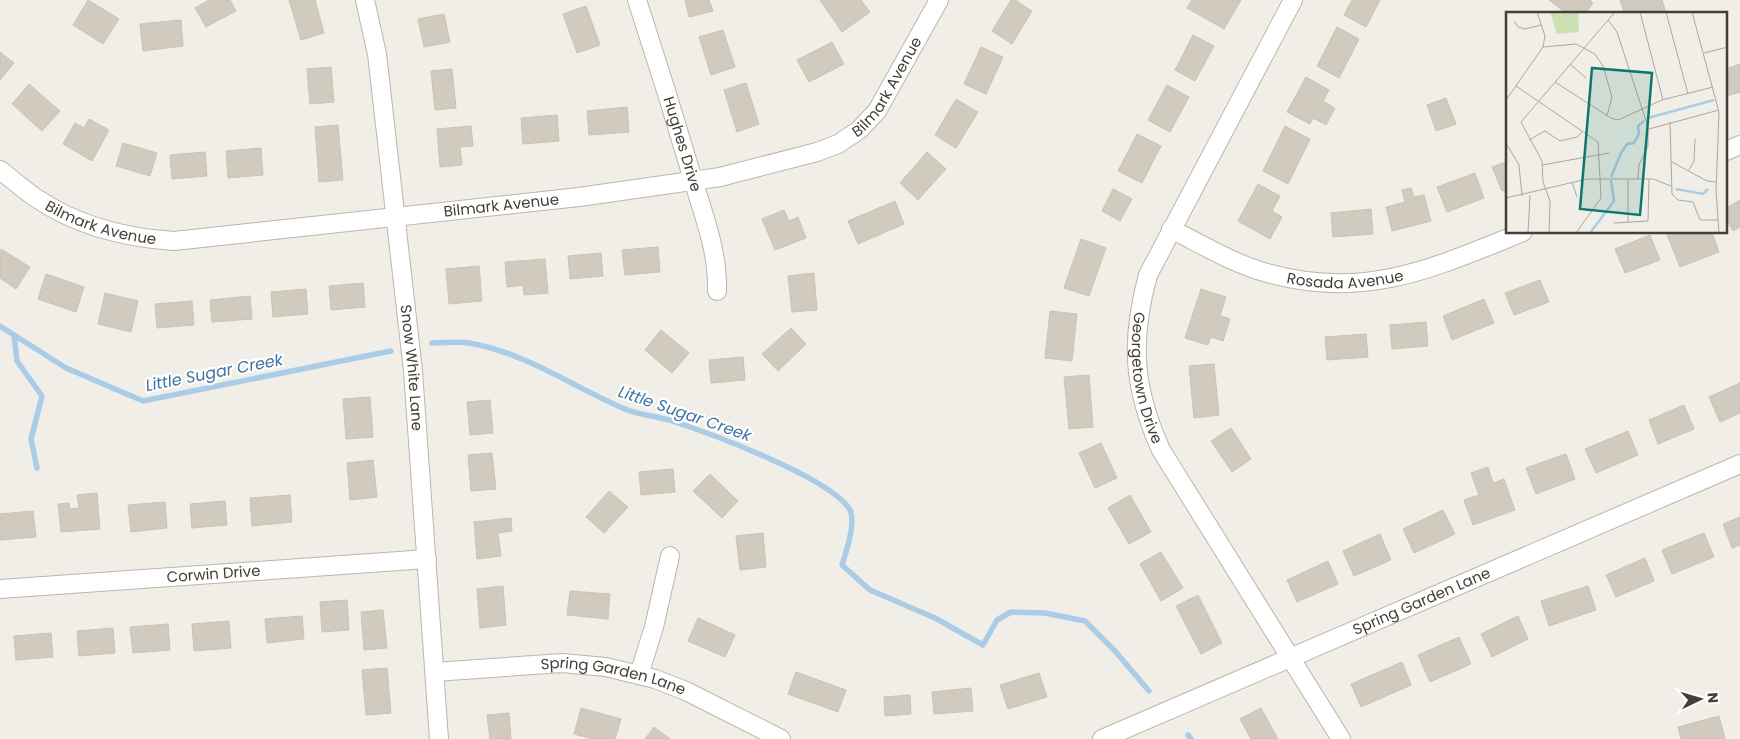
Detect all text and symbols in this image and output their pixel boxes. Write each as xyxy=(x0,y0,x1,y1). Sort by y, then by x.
inset map xyxy=(1506,12,1728,234)
street label: Bilmark Avenue xyxy=(848,33,926,142)
street label: Hughes Drive xyxy=(658,94,707,194)
street label: Bilmark Avenue xyxy=(442,188,560,222)
street label: Bilmark Avenue xyxy=(42,195,158,249)
street label: Rosada Avenue xyxy=(1285,264,1406,293)
street label: Snow White Lane xyxy=(396,304,428,432)
street label: Georgetown Drive xyxy=(1127,311,1168,447)
water label: Little Sugar Creek xyxy=(143,348,285,397)
water label: Little Sugar Creek xyxy=(615,380,755,447)
street label: Corwin Drive xyxy=(166,560,261,587)
street label: Spring Garden Lane xyxy=(1349,562,1494,640)
street label: Spring Garden Lane xyxy=(540,652,689,700)
north arrow xyxy=(1675,674,1725,724)
text: N xyxy=(1703,692,1723,704)

